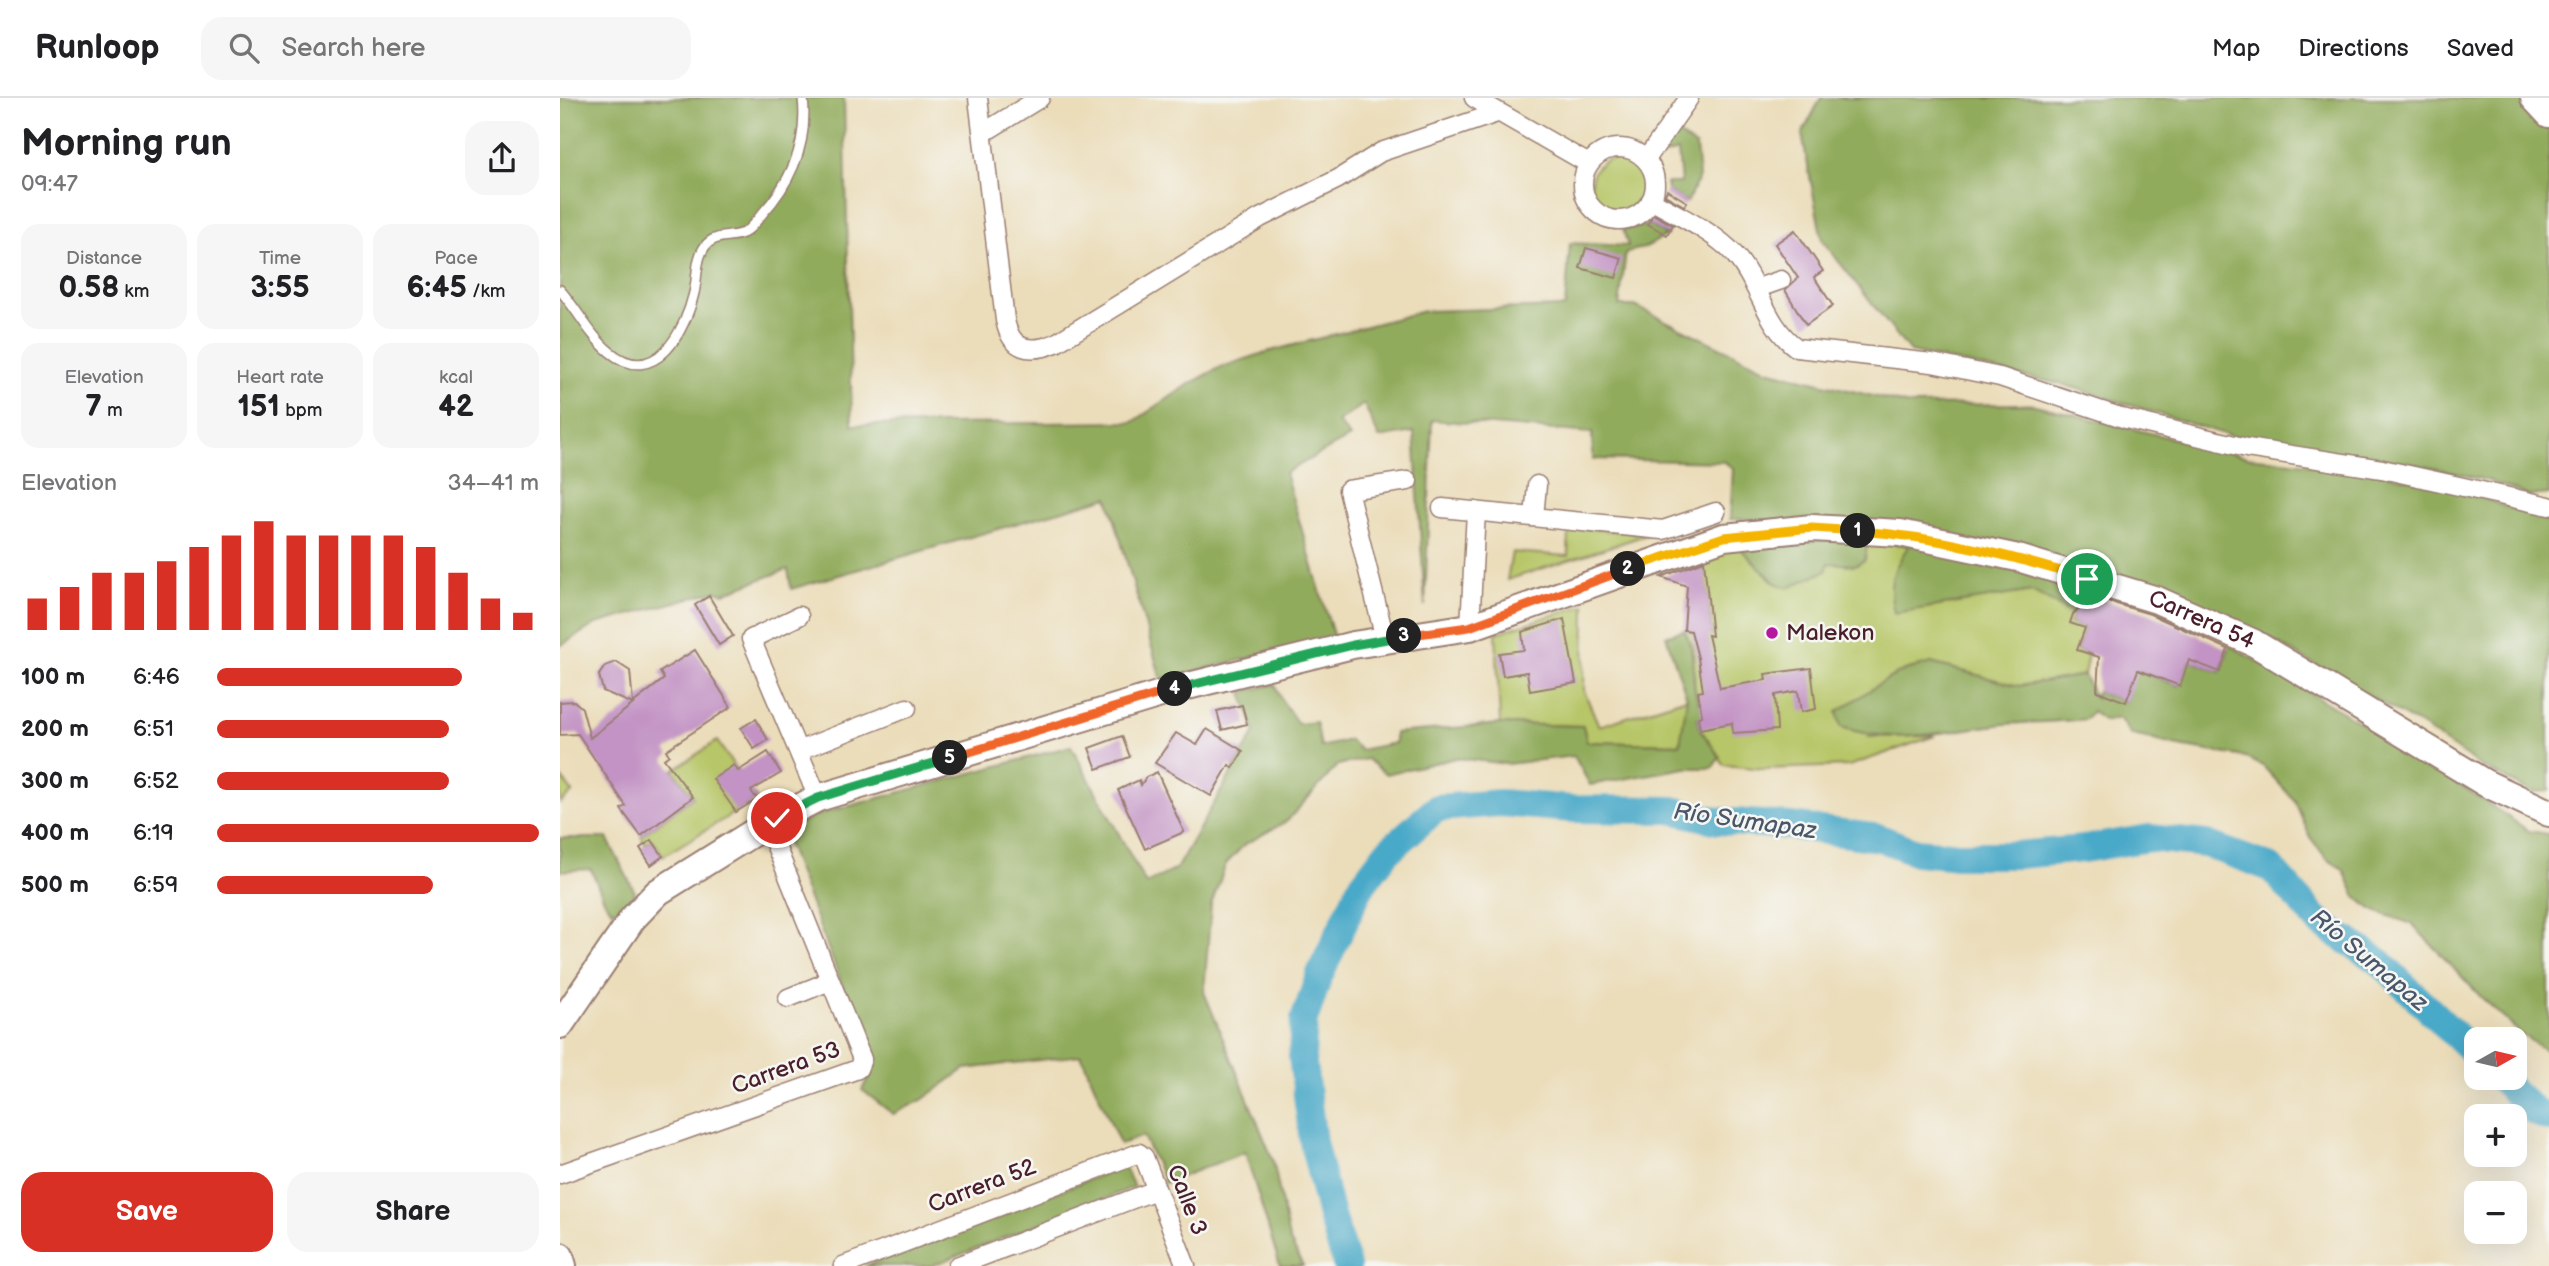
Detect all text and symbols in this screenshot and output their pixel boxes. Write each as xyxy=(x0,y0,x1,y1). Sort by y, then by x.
search box xyxy=(201,17,691,80)
text: Runloop xyxy=(35,28,159,68)
icon: search xyxy=(225,29,263,67)
text: Search here xyxy=(281,33,425,64)
text: Map xyxy=(2212,34,2260,63)
text: Directions xyxy=(2298,34,2409,63)
text: Saved xyxy=(2447,34,2514,63)
text: Morning run xyxy=(21,121,232,166)
button: share xyxy=(465,121,539,195)
text: 09:47 xyxy=(21,170,78,198)
text: Distance xyxy=(66,247,142,270)
text: Time xyxy=(259,247,301,270)
text: Pace xyxy=(434,247,478,270)
text: 0.58 xyxy=(59,270,119,306)
text: 3:55 xyxy=(250,270,310,306)
text: 6:45 xyxy=(406,270,467,306)
text: km xyxy=(119,280,149,303)
text: /km xyxy=(467,280,506,303)
text: Elevation xyxy=(64,366,144,389)
text: Heart rate xyxy=(236,366,324,389)
text: kcal xyxy=(439,366,473,389)
text: 7 xyxy=(85,389,102,425)
text: 151 xyxy=(237,389,280,425)
text: 42 xyxy=(438,389,474,425)
text: m xyxy=(102,399,123,422)
text: bpm xyxy=(280,399,323,422)
text: Elevation xyxy=(21,469,117,497)
text: 34–41 m xyxy=(448,469,539,497)
pin: 1 xyxy=(1840,514,1876,548)
text: 1 xyxy=(1854,519,1862,542)
pin xyxy=(2057,549,2117,609)
pin: 2 xyxy=(1610,552,1646,587)
text: 2 xyxy=(1622,557,1633,580)
icon: arrive xyxy=(2068,560,2106,598)
street label: Carrera 54 xyxy=(2144,584,2259,656)
pin: 3 xyxy=(1386,618,1422,654)
place label: Malekon xyxy=(1786,619,1874,647)
text: 3 xyxy=(1398,624,1409,647)
marker: Malekon xyxy=(1764,625,1780,641)
text: 100 m xyxy=(21,663,85,691)
text: 6:46 xyxy=(133,663,180,691)
pin: 4 xyxy=(1158,672,1192,706)
text: 4 xyxy=(1169,677,1180,700)
text: 200 m xyxy=(21,715,89,743)
text: 6:51 xyxy=(133,715,174,743)
pin: 5 xyxy=(932,740,968,776)
text: 5 xyxy=(944,746,955,769)
text: 300 m xyxy=(21,767,89,795)
text: 6:52 xyxy=(133,767,178,795)
pin xyxy=(747,788,807,848)
water label: Río Sumapaz xyxy=(1672,797,1819,845)
icon: check xyxy=(758,799,796,837)
text: 400 m xyxy=(21,819,89,847)
text: 6:19 xyxy=(133,819,174,847)
text: 500 m xyxy=(21,871,89,899)
text: 6:59 xyxy=(133,871,178,899)
water label: Río Sumapaz xyxy=(2304,903,2434,1018)
north arrow xyxy=(2464,1027,2527,1090)
map controls xyxy=(2464,1027,2527,1244)
street label: Carrera 53 xyxy=(728,1035,844,1101)
button: + xyxy=(2464,1104,2527,1167)
street label: Carrera 52 xyxy=(924,1153,1040,1219)
street label: Calle 3 xyxy=(1161,1161,1213,1239)
button: Save xyxy=(21,1172,273,1252)
button: Share xyxy=(287,1172,539,1252)
button: − xyxy=(2464,1181,2527,1244)

